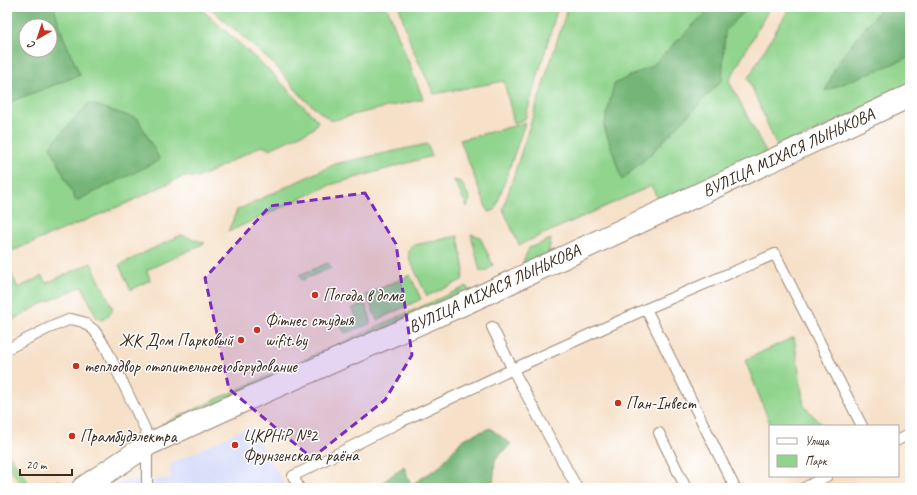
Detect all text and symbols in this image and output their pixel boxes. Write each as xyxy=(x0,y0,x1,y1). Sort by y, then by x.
north arrow xyxy=(18,18,58,58)
text: С xyxy=(24,38,38,53)
street label: ВУЛІЦА МІХАСЯ ЛЫНЬКОВА xyxy=(699,103,878,202)
street label: ВУЛІЦА МІХАСЯ ЛЫНЬКОВА xyxy=(405,239,584,338)
place label: Погода в доме xyxy=(323,285,405,306)
marker: Погода в доме xyxy=(310,290,320,300)
place label: Фітнес студыя wifit.by xyxy=(265,310,355,351)
marker: Фітнес студыя wifit.by xyxy=(252,325,262,335)
place label: ЖК Дом Парковый xyxy=(119,330,234,351)
marker: ЖК Дом Парковый xyxy=(236,335,246,345)
place label: теплодвор отопительное оборудование xyxy=(84,356,298,377)
marker: теплодвор отопительное оборудование xyxy=(71,361,81,371)
place label: Пан-Інвест xyxy=(626,393,697,414)
marker: Пан-Інвест xyxy=(613,398,623,408)
place label: ЦКРНіР №2 Фрунзенскага раёна xyxy=(243,425,360,466)
legend xyxy=(769,425,899,477)
place label: Прамбудэлектра xyxy=(80,426,178,447)
marker: Прамбудэлектра xyxy=(67,431,77,441)
text: Улица xyxy=(805,433,830,449)
marker: ЦКРНіР №2 Фрунзенскага раёна xyxy=(230,440,240,450)
scale bar xyxy=(20,451,72,477)
text: Парк xyxy=(805,453,828,469)
text: 20 m xyxy=(26,457,48,473)

